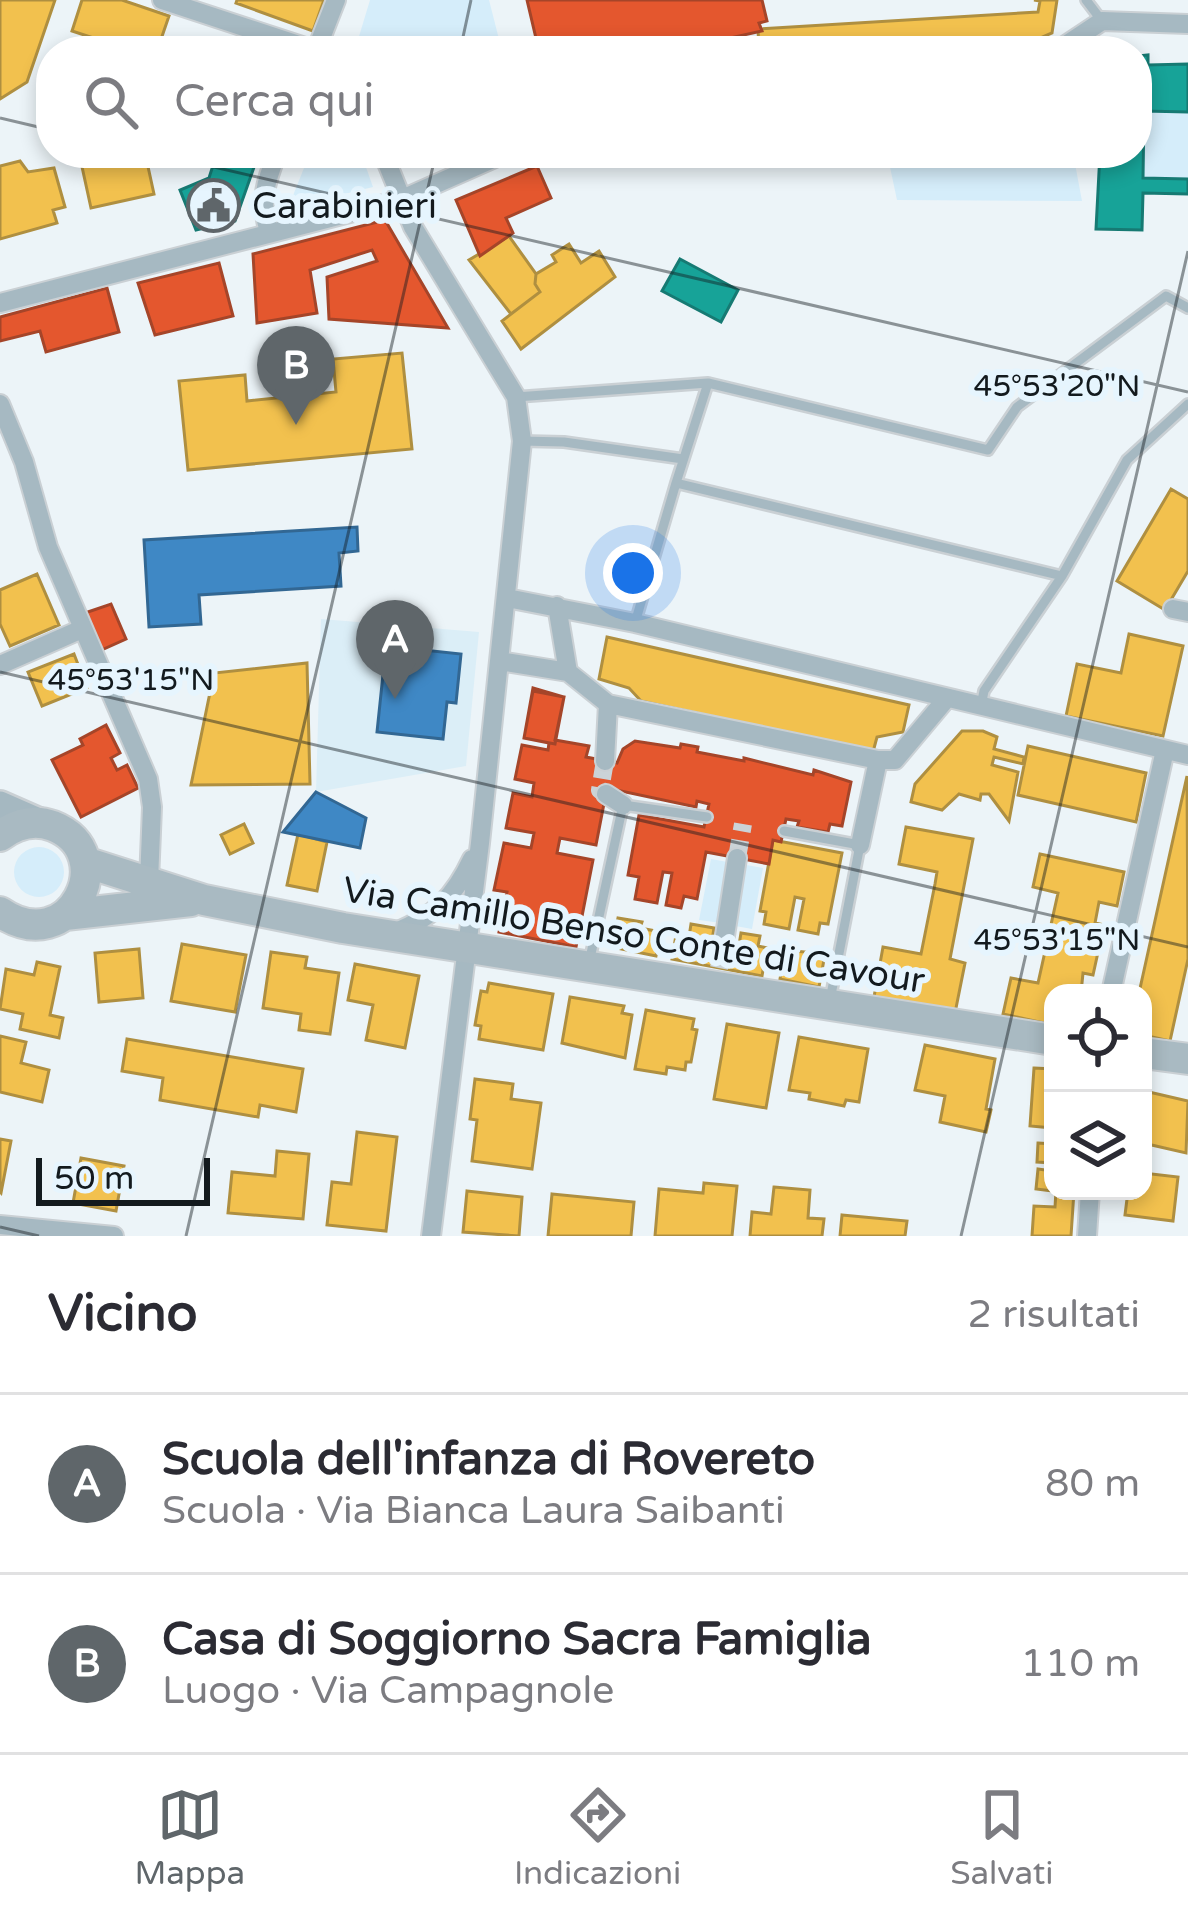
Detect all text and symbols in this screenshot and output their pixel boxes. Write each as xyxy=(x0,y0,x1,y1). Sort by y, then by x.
search box xyxy=(36,36,1152,168)
icon: search xyxy=(78,69,144,135)
text: Cerca qui xyxy=(174,75,375,129)
public building icon: Carabinieri xyxy=(185,177,241,233)
place label: Carabinieri xyxy=(252,185,437,228)
pin: B xyxy=(257,326,335,425)
text: 45°53'20"N xyxy=(974,368,1140,405)
your location xyxy=(603,543,663,603)
pin: A xyxy=(356,600,434,699)
text: 45°53'15"N xyxy=(48,662,214,699)
street label: Via Camillo Benso Conte di Cavour xyxy=(340,868,928,1003)
text: 45°53'15"N xyxy=(974,922,1140,959)
map controls xyxy=(1044,984,1152,1200)
button: locate xyxy=(1044,984,1152,1092)
button: layers xyxy=(1044,1092,1152,1200)
scale bar xyxy=(36,1152,210,1205)
text: 50 m xyxy=(54,1159,134,1198)
text: Vicino xyxy=(48,1283,198,1345)
text: 2 risultati xyxy=(968,1291,1140,1338)
text: Scuola dell'infanza di Rovereto xyxy=(162,1433,815,1487)
text: A xyxy=(72,1460,102,1507)
text: 80 m xyxy=(1045,1460,1140,1507)
text: Scuola · Via Bianca Laura Saibanti xyxy=(162,1487,785,1534)
text: Casa di Soggiorno Sacra Famiglia xyxy=(162,1613,872,1667)
text: B xyxy=(73,1640,101,1687)
text: 110 m xyxy=(1021,1640,1140,1687)
text: Luogo · Via Campagnole xyxy=(162,1667,614,1714)
tab: Mappa xyxy=(134,1782,245,1893)
tab: Indicazioni xyxy=(514,1782,681,1893)
tab: Salvati xyxy=(950,1782,1054,1893)

